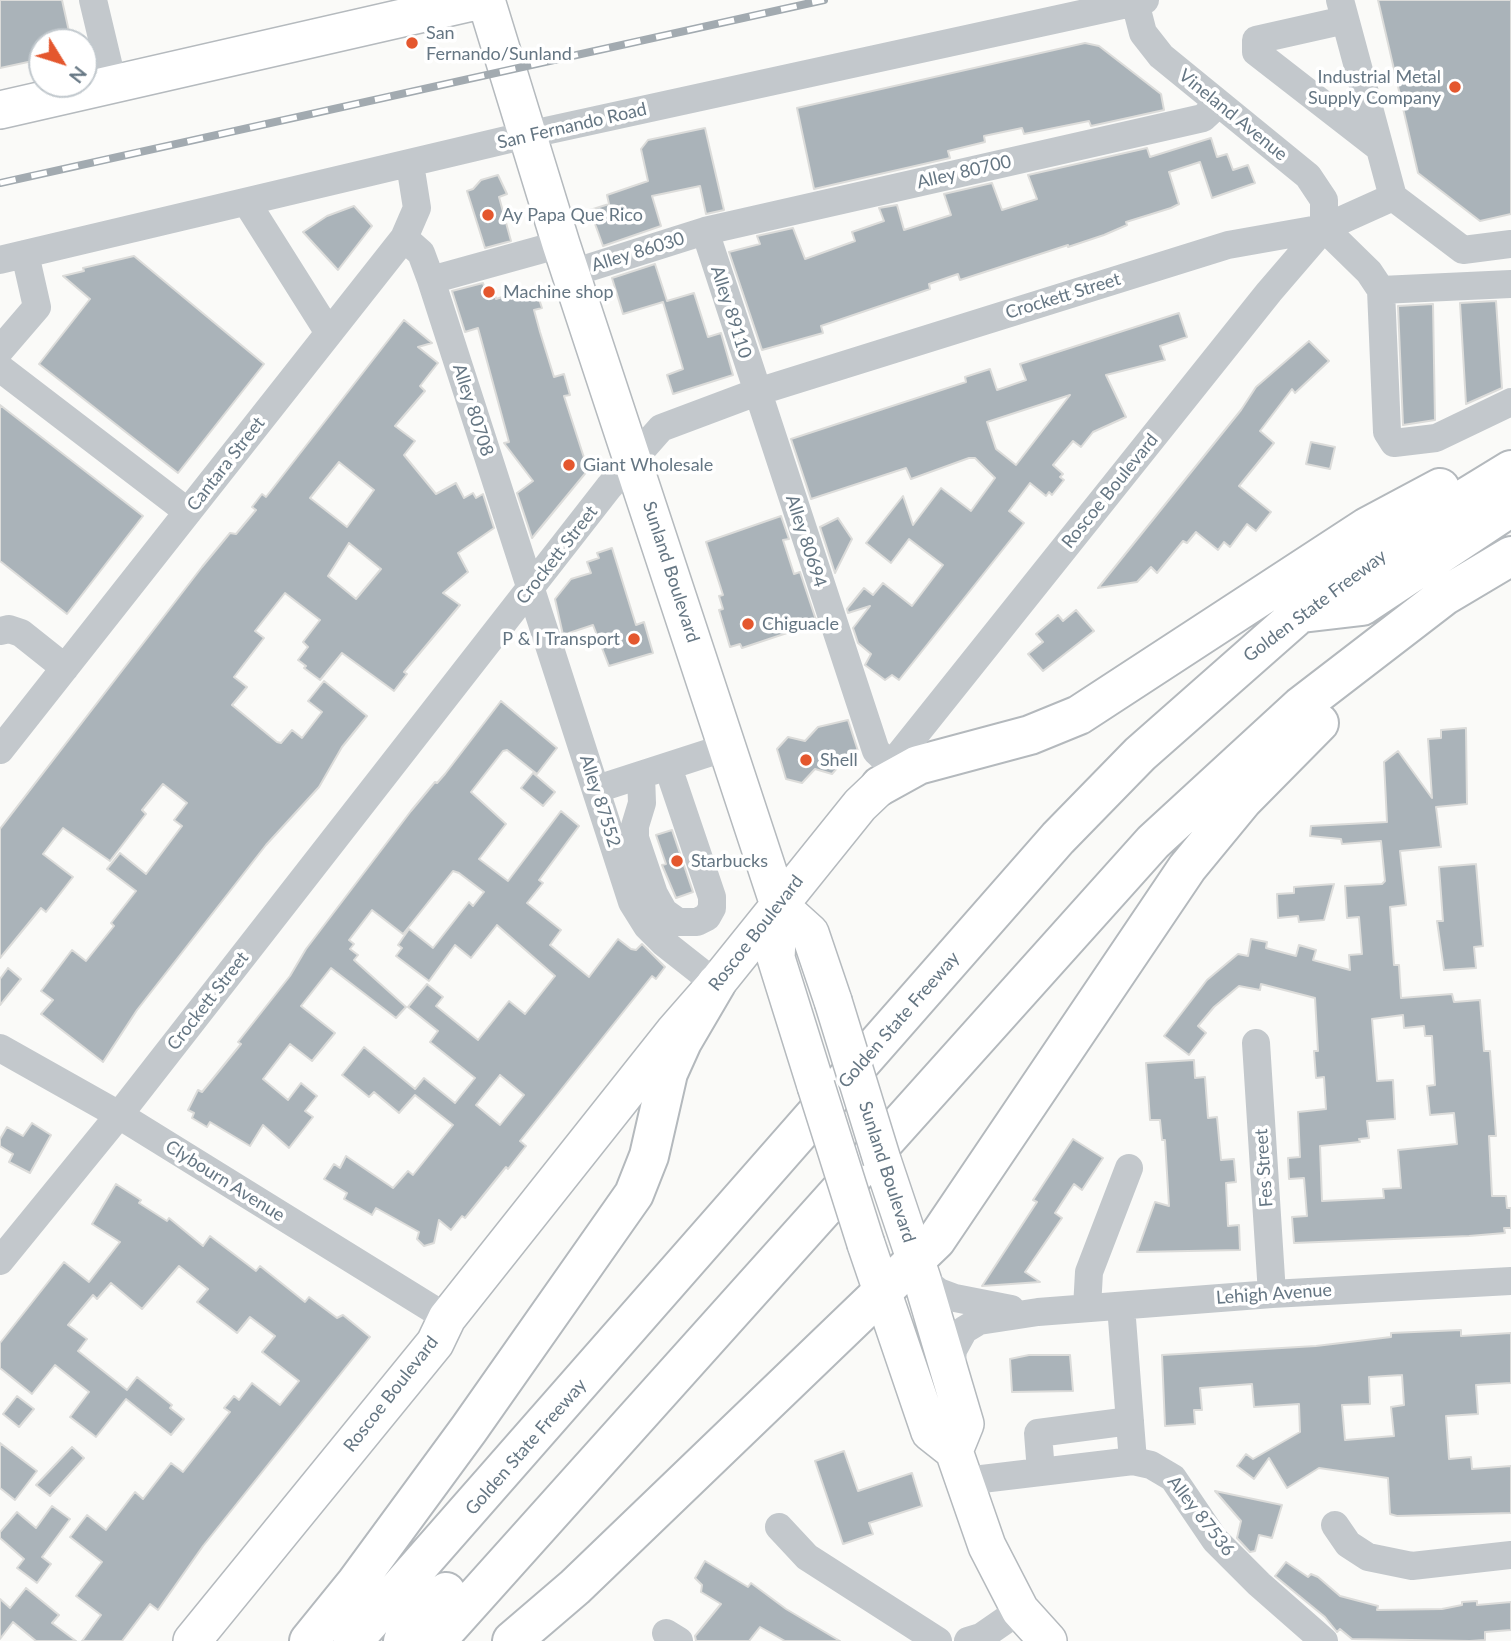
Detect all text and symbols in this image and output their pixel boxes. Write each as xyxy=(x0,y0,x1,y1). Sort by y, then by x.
place label: San Fernando/Sunland xyxy=(426,22,572,64)
north arrow xyxy=(28,28,98,98)
marker: San Fernando/Sunland xyxy=(404,35,420,51)
text: N xyxy=(65,62,92,88)
street label: Vineland Avenue xyxy=(1174,65,1292,165)
place label: Industrial Metal Supply Company xyxy=(1308,66,1441,108)
marker: Industrial Metal Supply Company xyxy=(1447,79,1463,95)
street label: San Fernando Road xyxy=(495,98,649,154)
street label: Alley 80700 xyxy=(915,151,1013,193)
place label: Ay Papa Que Rico xyxy=(502,204,643,226)
marker: Ay Papa Que Rico xyxy=(480,207,496,223)
street label: Alley 86030 xyxy=(589,228,687,276)
street label: Alley 89110 xyxy=(706,263,756,361)
street label: Crockett Street xyxy=(1003,268,1123,324)
place label: Machine shop xyxy=(503,281,614,303)
marker: Machine shop xyxy=(481,284,497,300)
street label: Alley 80708 xyxy=(448,361,498,459)
street label: Cantara Street xyxy=(183,413,269,515)
street label: Roscoe Boulevard xyxy=(1057,429,1163,553)
place label: Giant Wholesale xyxy=(583,454,713,476)
marker: Giant Wholesale xyxy=(561,457,577,473)
street label: Alley 80694 xyxy=(781,492,831,590)
street label: Sunland Boulevard xyxy=(638,499,704,645)
street label: Crockett Street xyxy=(512,501,602,609)
street label: Golden State Freeway xyxy=(1239,545,1391,667)
place label: Chiguacle xyxy=(762,613,839,635)
marker: Chiguacle xyxy=(740,616,756,632)
place label: P & I Transport xyxy=(502,628,620,650)
marker: P & I Transport xyxy=(626,631,642,647)
place label: Shell xyxy=(820,749,858,771)
street label: Alley 87552 xyxy=(575,752,625,850)
marker: Shell xyxy=(798,752,814,768)
place label: Starbucks xyxy=(691,850,768,872)
marker: Starbucks xyxy=(669,853,685,869)
street label: Roscoe Boulevard xyxy=(704,871,808,995)
street label: Crockett Street xyxy=(163,947,253,1055)
street label: Golden State Freeway xyxy=(834,947,964,1093)
street label: Sunland Boulevard xyxy=(854,1099,920,1245)
street label: Fes Street xyxy=(1250,1128,1278,1208)
street label: Clybourn Avenue xyxy=(161,1136,289,1226)
street label: Lehigh Avenue xyxy=(1215,1279,1333,1309)
street label: Roscoe Boulevard xyxy=(339,1332,443,1456)
street label: Golden State Freeway xyxy=(461,1374,591,1520)
street label: Alley 87536 xyxy=(1163,1472,1239,1560)

